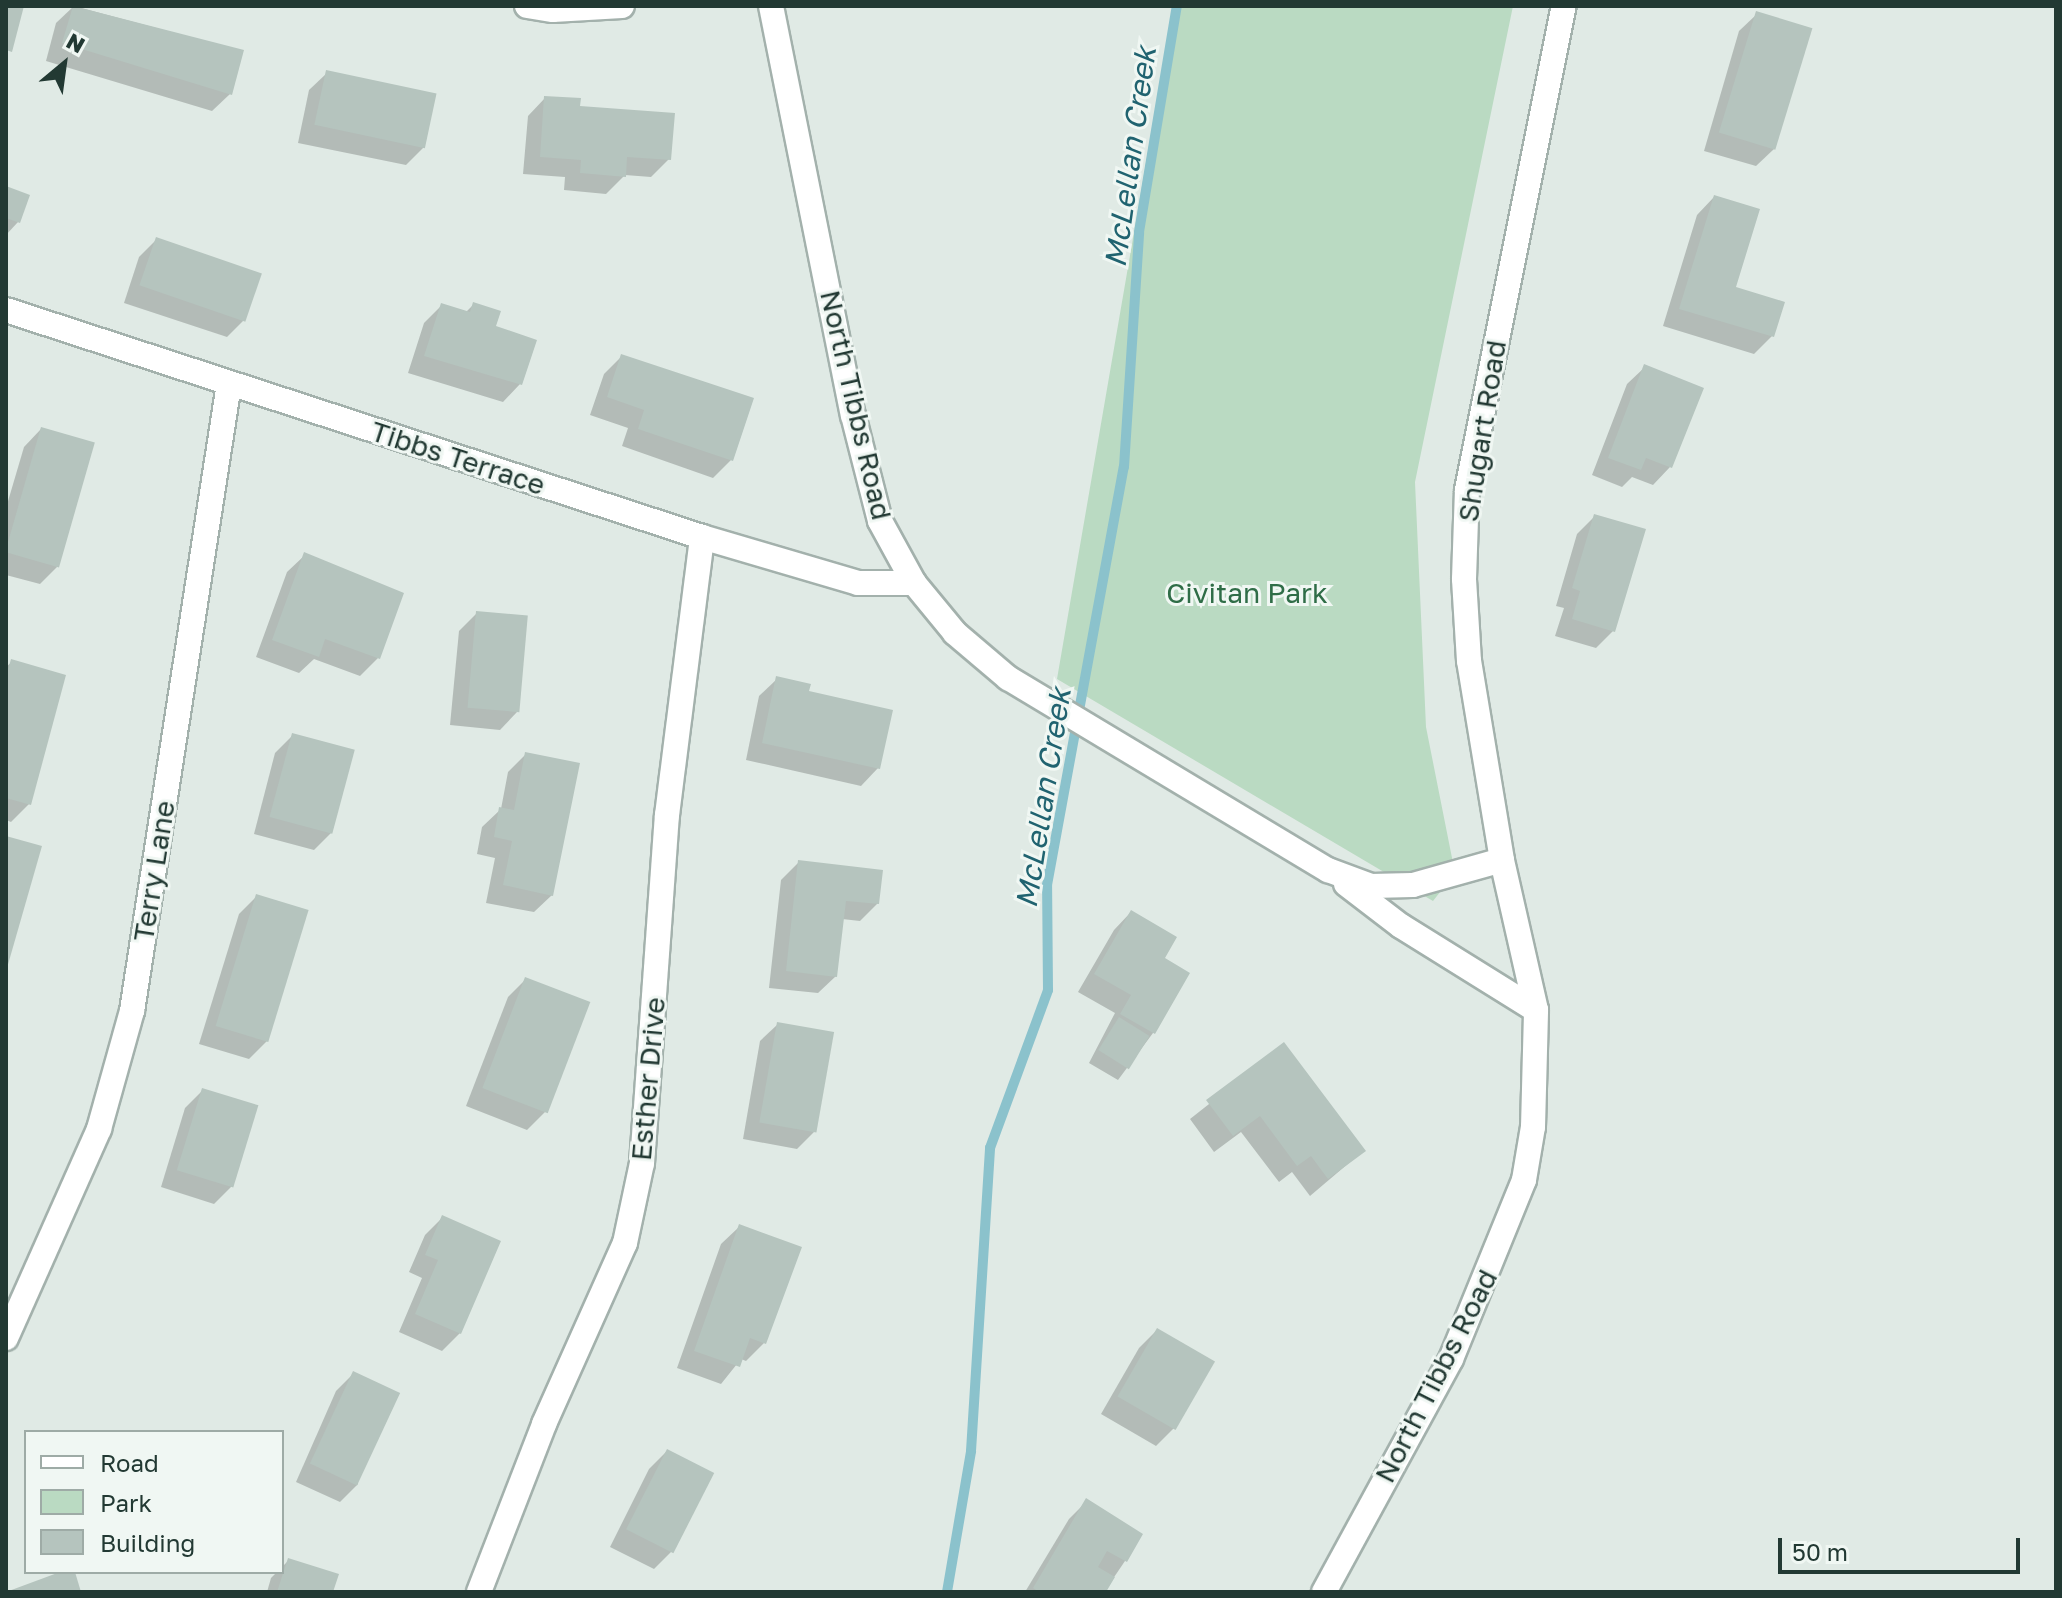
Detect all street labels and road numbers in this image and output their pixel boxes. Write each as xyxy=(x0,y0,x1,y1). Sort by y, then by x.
street label: North Tibbs Road xyxy=(813,287,899,523)
street label: Shugart Road xyxy=(1451,338,1513,524)
street label: Tibbs Terrace xyxy=(367,414,549,502)
street label: Terry Lane xyxy=(126,798,182,944)
street label: Esther Drive xyxy=(624,996,672,1162)
street label: North Tibbs Road xyxy=(1368,1264,1504,1488)

